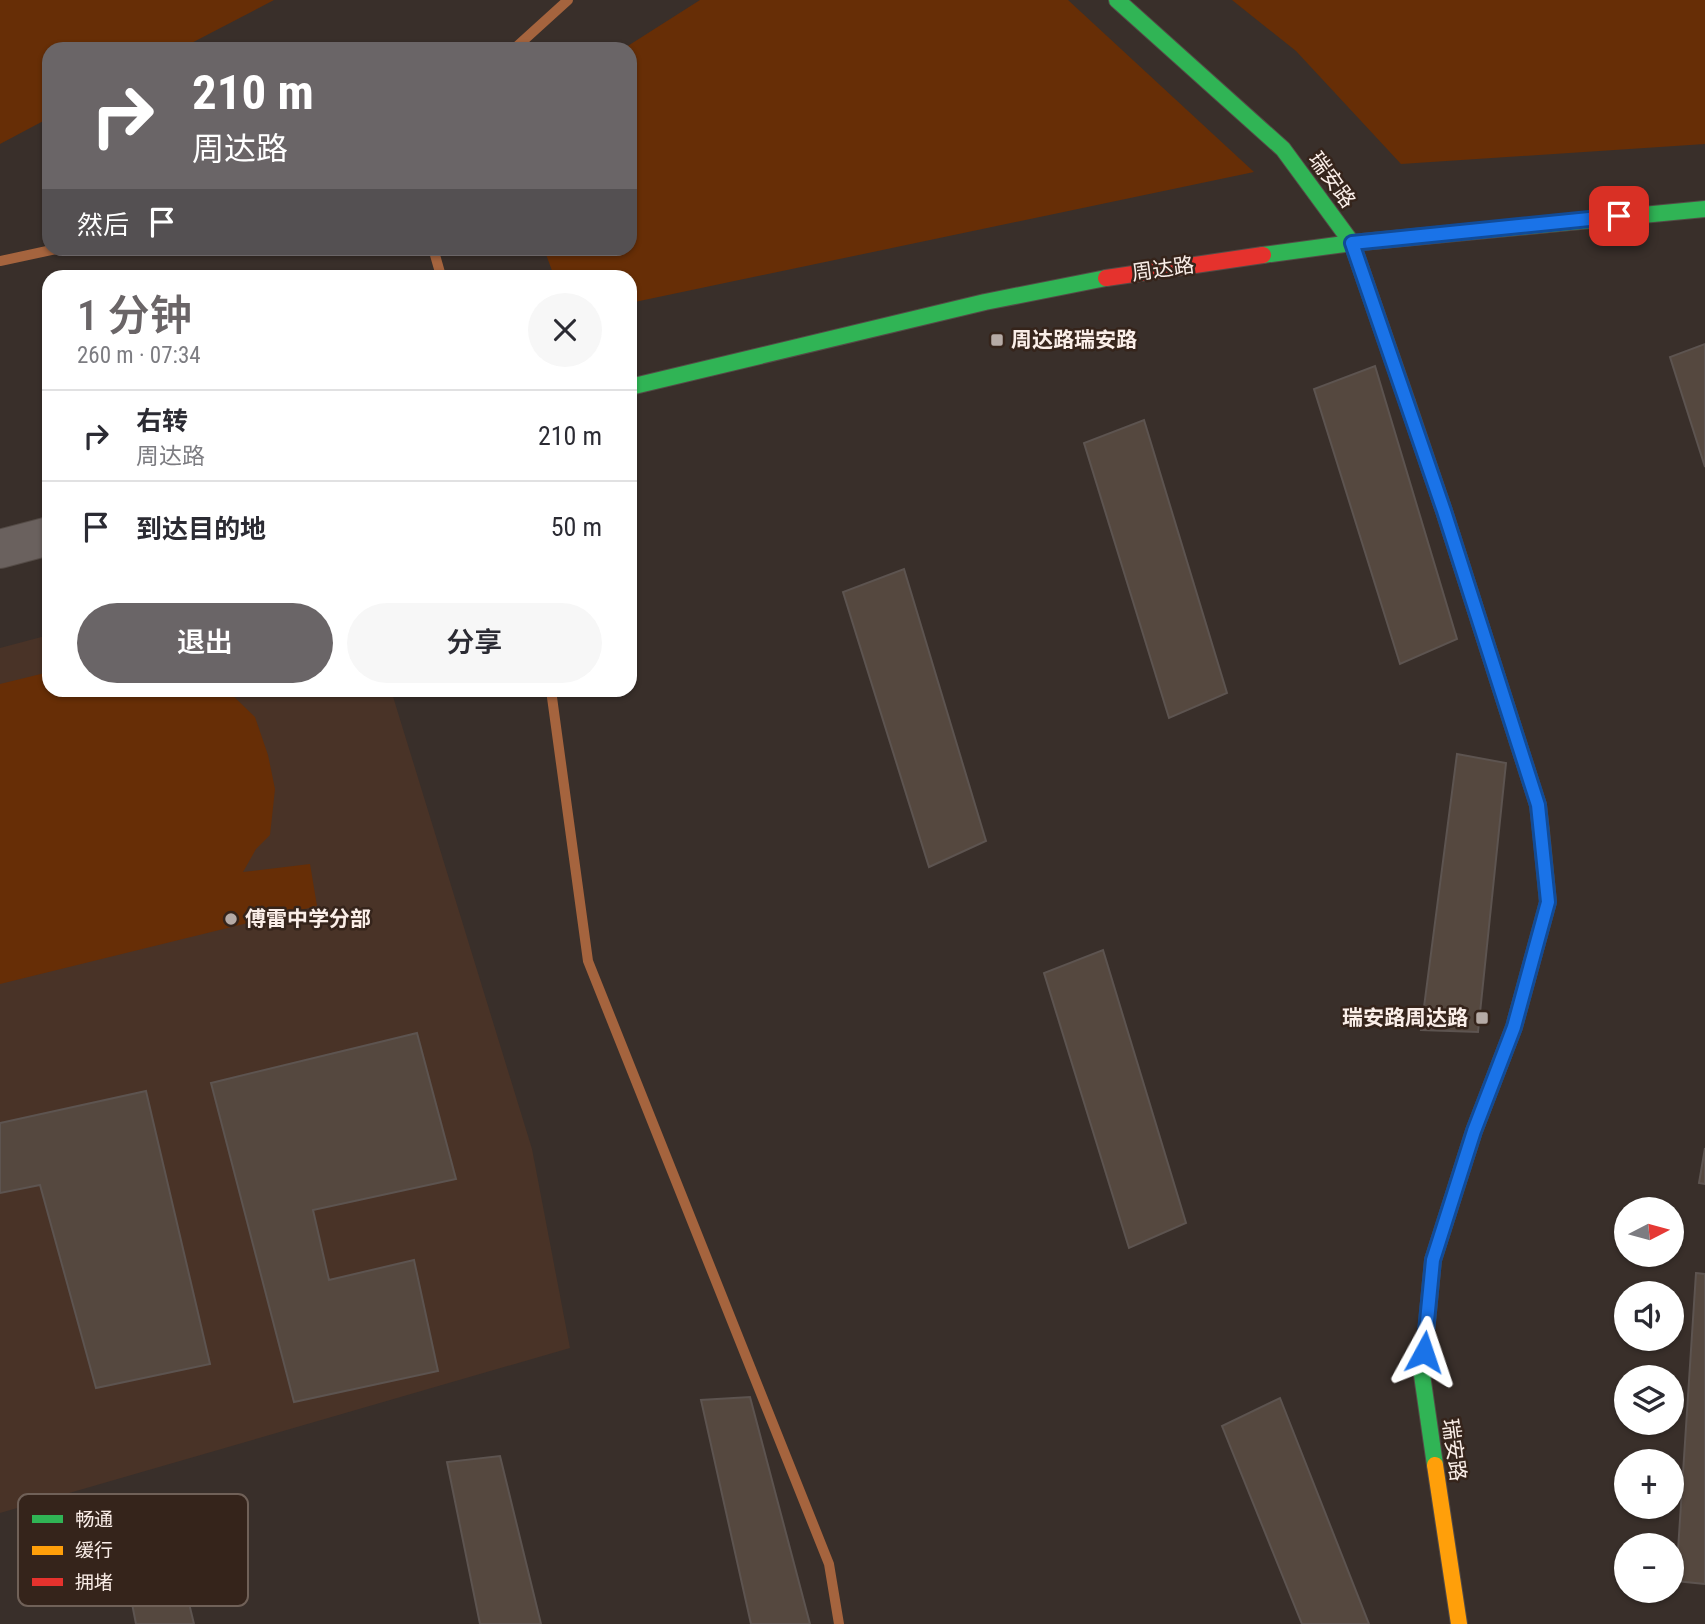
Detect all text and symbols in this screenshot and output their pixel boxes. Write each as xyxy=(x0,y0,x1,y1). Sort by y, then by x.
text: 210 m xyxy=(192,64,314,121)
icon: right xyxy=(77,70,168,161)
text: 周达路 xyxy=(192,130,288,168)
street label: 瑞安路 xyxy=(1304,147,1360,213)
pin xyxy=(1589,186,1649,246)
icon: arrive xyxy=(1600,197,1638,235)
icon: arrive xyxy=(143,203,181,241)
text: 然后 xyxy=(77,210,129,240)
street label: 周达路 xyxy=(1130,253,1196,285)
text: 1 分钟 xyxy=(77,291,192,340)
button: close xyxy=(528,293,602,367)
place label: 周达路瑞安路 xyxy=(1011,328,1137,352)
marker: 周达路瑞安路 xyxy=(989,332,1005,348)
text: 260 m · 07:34 xyxy=(77,342,201,369)
text: 右转 xyxy=(136,406,188,436)
icon: right xyxy=(77,417,115,455)
text: 210 m xyxy=(538,421,602,451)
text: 周达路 xyxy=(136,443,205,470)
icon: arrive xyxy=(77,508,115,546)
text: 50 m xyxy=(551,512,602,542)
text: 到达目的地 xyxy=(136,514,266,544)
button: 退出 xyxy=(77,603,333,683)
button: 分享 xyxy=(347,603,602,683)
place label: 傅雷中学分部 xyxy=(245,907,371,931)
marker: 傅雷中学分部 xyxy=(223,911,239,927)
place label: 瑞安路周达路 xyxy=(1342,1006,1468,1030)
marker: 瑞安路周达路 xyxy=(1474,1010,1490,1026)
north arrow xyxy=(1614,1197,1684,1267)
map controls xyxy=(1614,1197,1684,1603)
button: sound xyxy=(1614,1281,1684,1351)
position arrow xyxy=(1387,1315,1461,1389)
button: layers xyxy=(1614,1365,1684,1435)
street label: 瑞安路 xyxy=(1438,1417,1470,1483)
button: + xyxy=(1614,1449,1684,1519)
legend xyxy=(18,1494,248,1606)
text: 畅通 xyxy=(75,1508,113,1531)
button: − xyxy=(1614,1533,1684,1603)
text: 缓行 xyxy=(75,1539,113,1562)
text: 拥堵 xyxy=(75,1571,113,1594)

